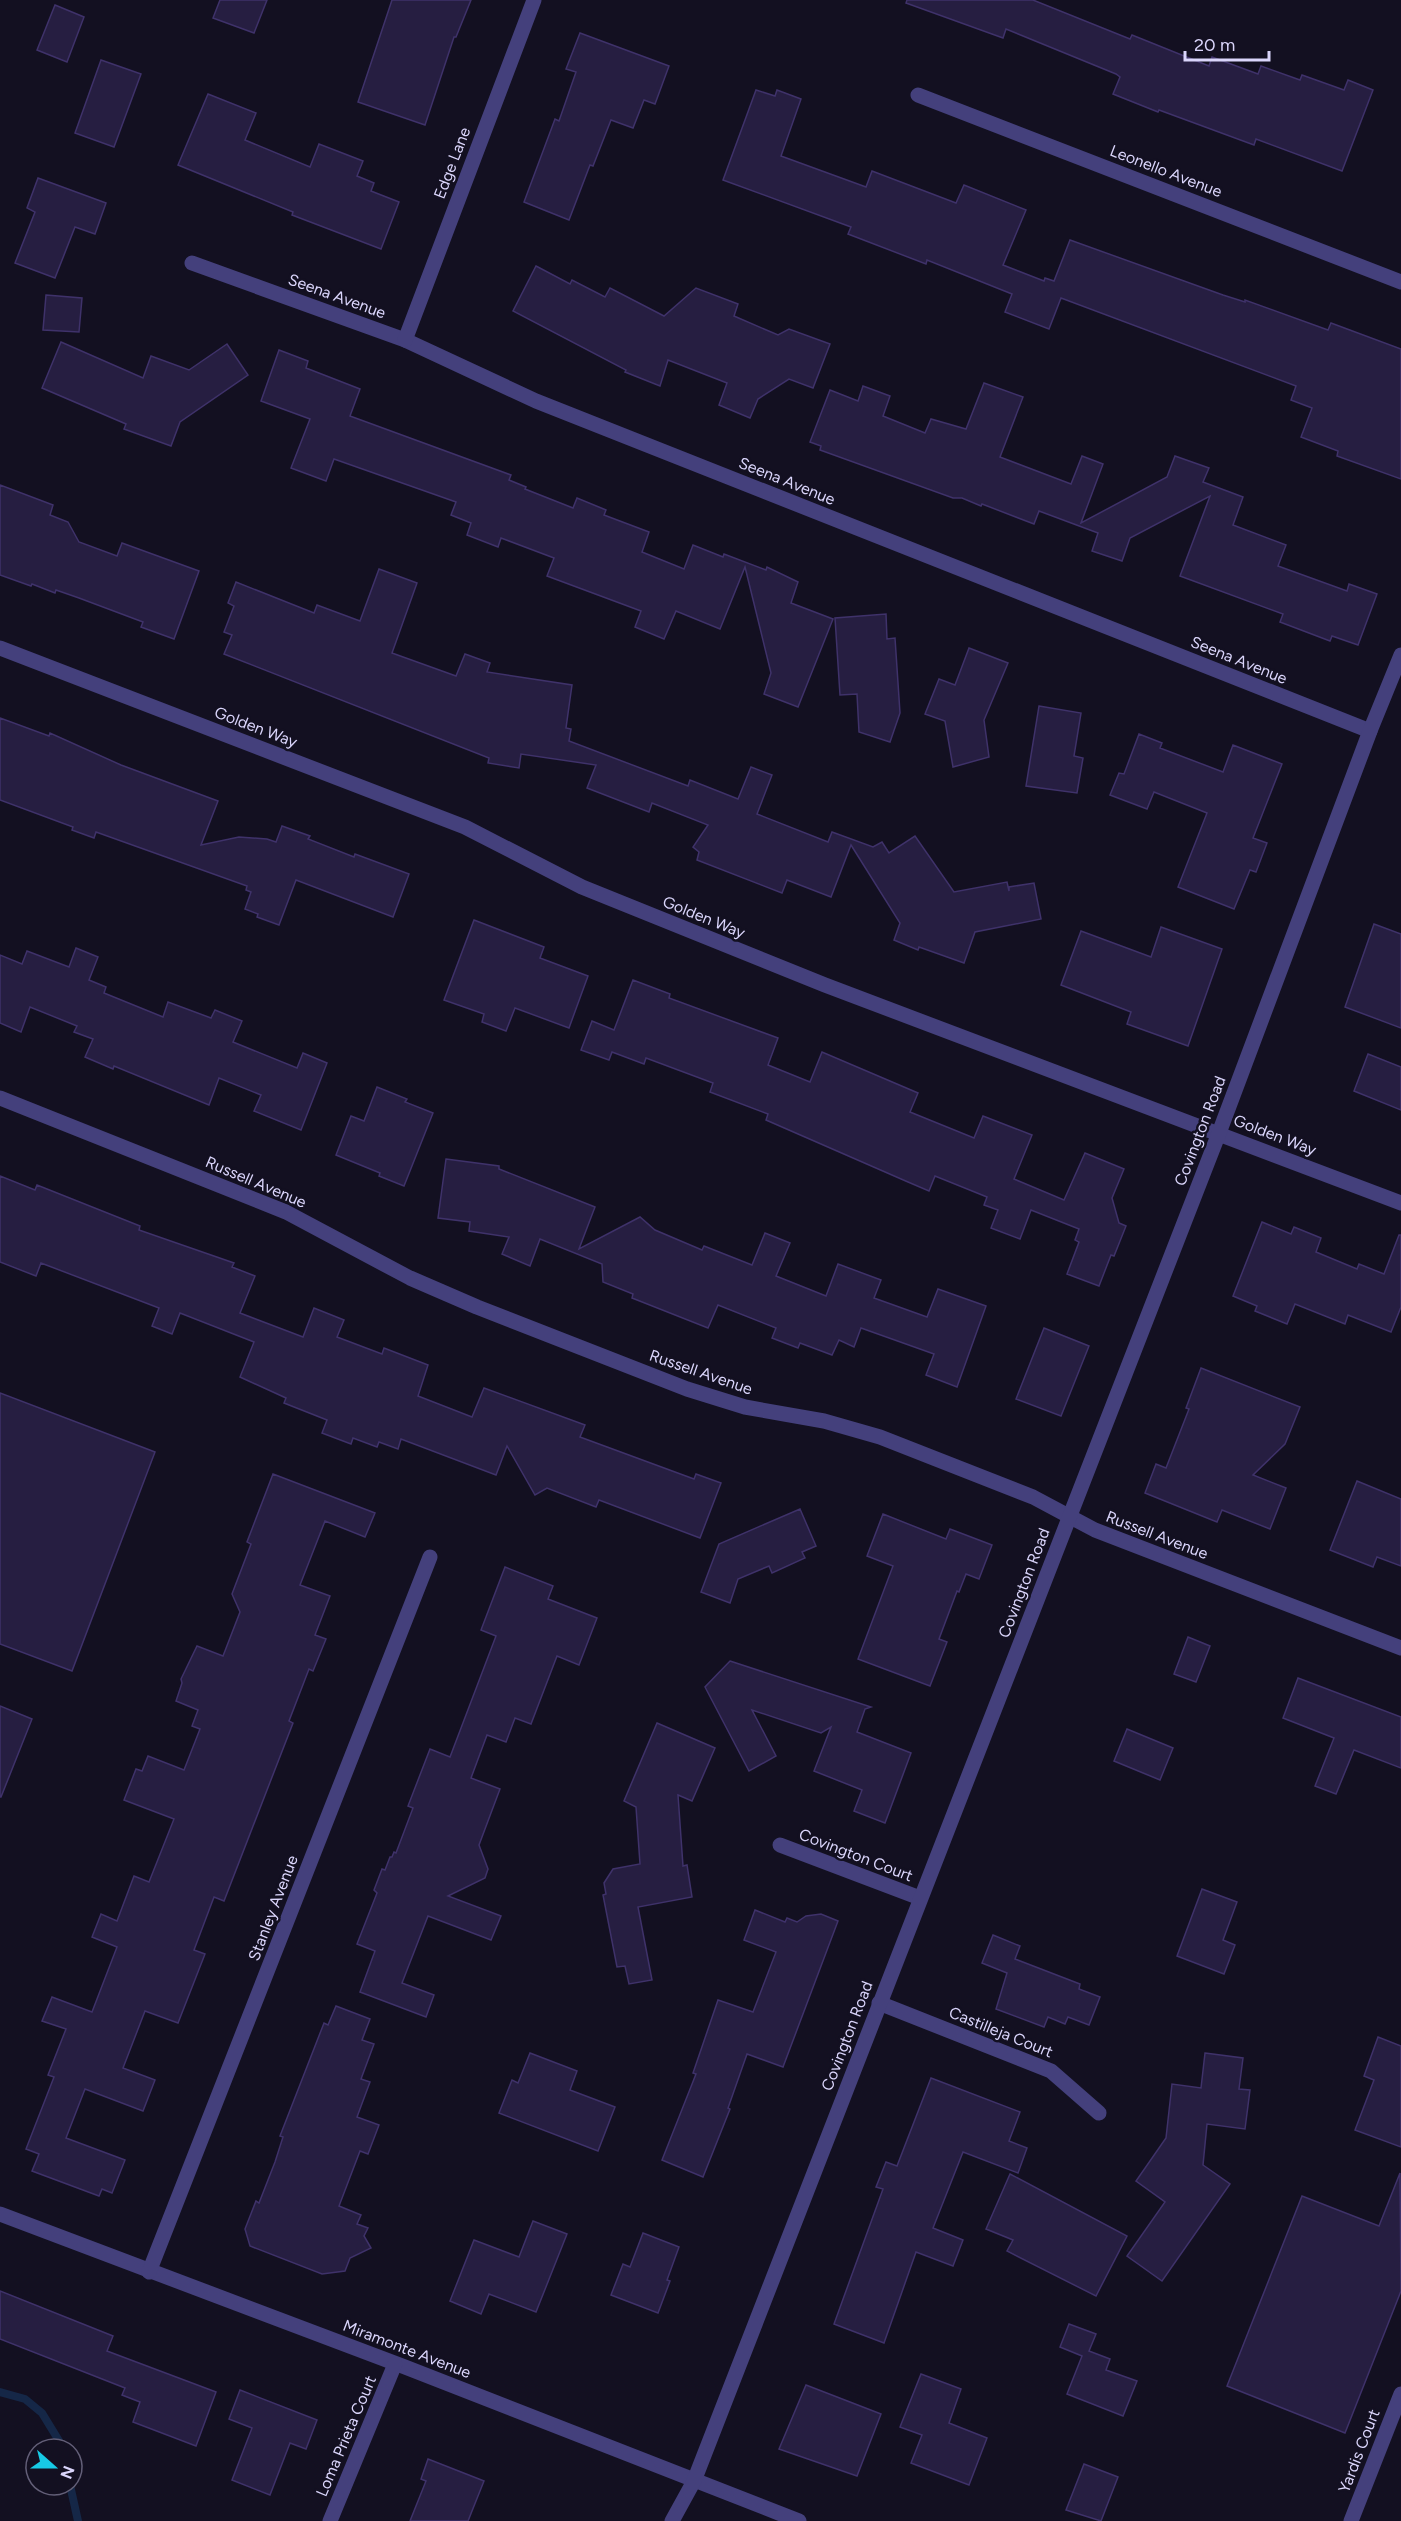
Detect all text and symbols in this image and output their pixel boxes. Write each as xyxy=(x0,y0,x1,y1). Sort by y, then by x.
scale bar xyxy=(1185,24,1269,62)
text: 20 m xyxy=(1194,34,1235,56)
street label: Edge Lane xyxy=(430,124,474,201)
street label: Leonello Avenue xyxy=(1107,141,1225,201)
street label: Seena Avenue xyxy=(286,270,389,323)
street label: Seena Avenue xyxy=(736,453,838,509)
street label: Seena Avenue xyxy=(1188,632,1290,688)
street label: Golden Way xyxy=(212,703,301,752)
street label: Golden Way xyxy=(660,892,748,942)
street label: Covington Road xyxy=(1170,1073,1230,1189)
street label: Golden Way xyxy=(1231,1111,1320,1160)
street label: Russell Avenue xyxy=(203,1152,310,1212)
street label: Russell Avenue xyxy=(647,1345,755,1399)
street label: Russell Avenue xyxy=(1103,1507,1211,1563)
street label: Covington Road xyxy=(994,1525,1054,1641)
street label: Covington Court xyxy=(796,1825,916,1885)
street label: Stanley Avenue xyxy=(244,1852,302,1963)
street label: Covington Road xyxy=(817,1978,877,2094)
street label: Castilleja Court xyxy=(946,2003,1056,2061)
street label: Miramonte Avenue xyxy=(340,2316,474,2382)
street label: Loma Prieta Court xyxy=(312,2373,380,2499)
street label: Yardis Court xyxy=(1334,2407,1384,2495)
north arrow xyxy=(24,2437,84,2497)
text: N xyxy=(56,2463,79,2481)

